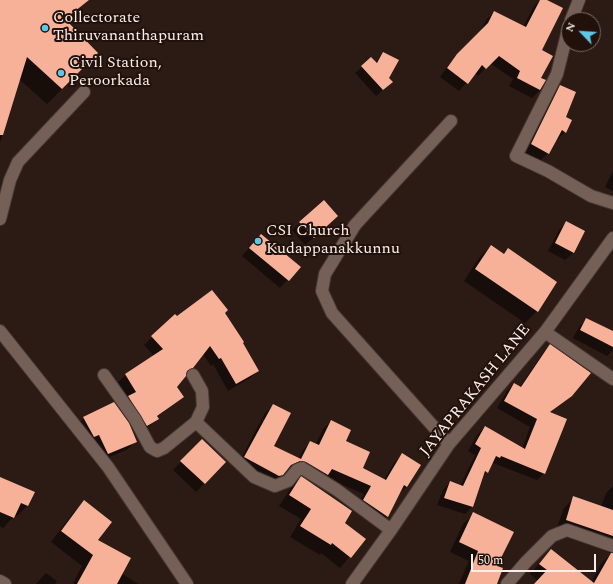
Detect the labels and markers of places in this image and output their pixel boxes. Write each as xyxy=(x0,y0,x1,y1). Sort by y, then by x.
place label: Collectorate Thiruvananthapuram xyxy=(53,9,204,47)
marker: Collectorate Thiruvananthapuram xyxy=(40,23,50,33)
place label: Civil Station, Peroorkada xyxy=(69,54,162,92)
marker: Civil Station, Peroorkada xyxy=(56,68,66,78)
place label: CSI Church Kudappanakkunnu xyxy=(266,222,400,260)
marker: CSI Church Kudappanakkunnu xyxy=(253,236,263,246)

